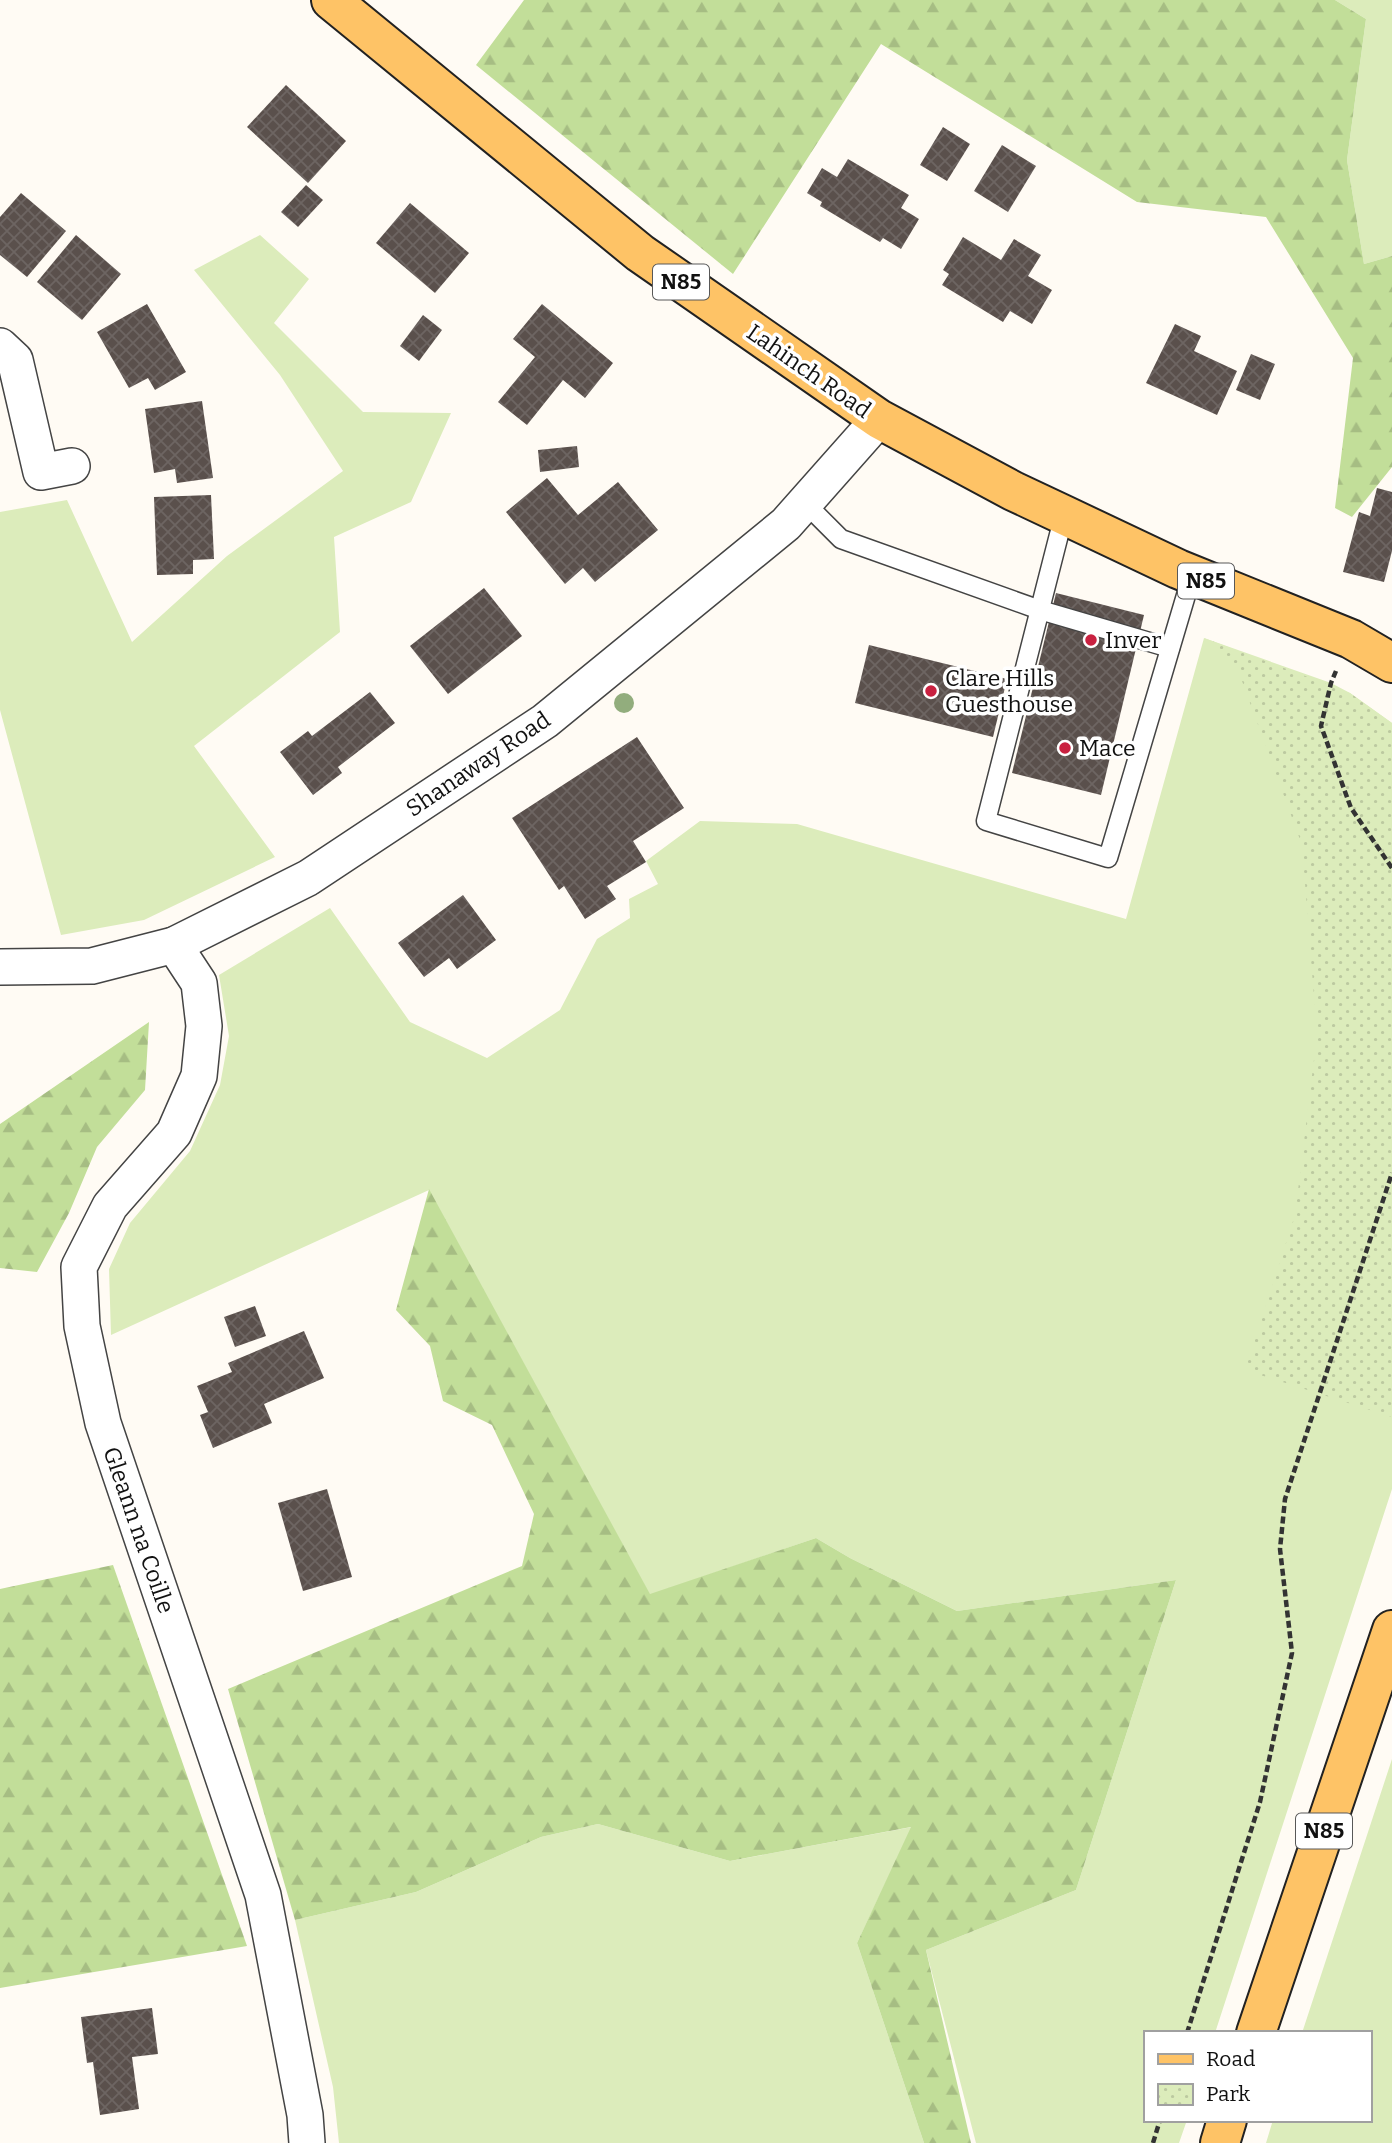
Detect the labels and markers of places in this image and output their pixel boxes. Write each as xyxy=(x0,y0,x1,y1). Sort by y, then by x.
place label: Inver xyxy=(1105,626,1162,654)
marker: Inver xyxy=(1083,632,1099,648)
place label: Clare Hills Guesthouse xyxy=(945,664,1073,718)
marker: Clare Hills Guesthouse xyxy=(923,683,939,699)
place label: Mace xyxy=(1079,734,1136,762)
marker: Mace xyxy=(1057,740,1073,756)

